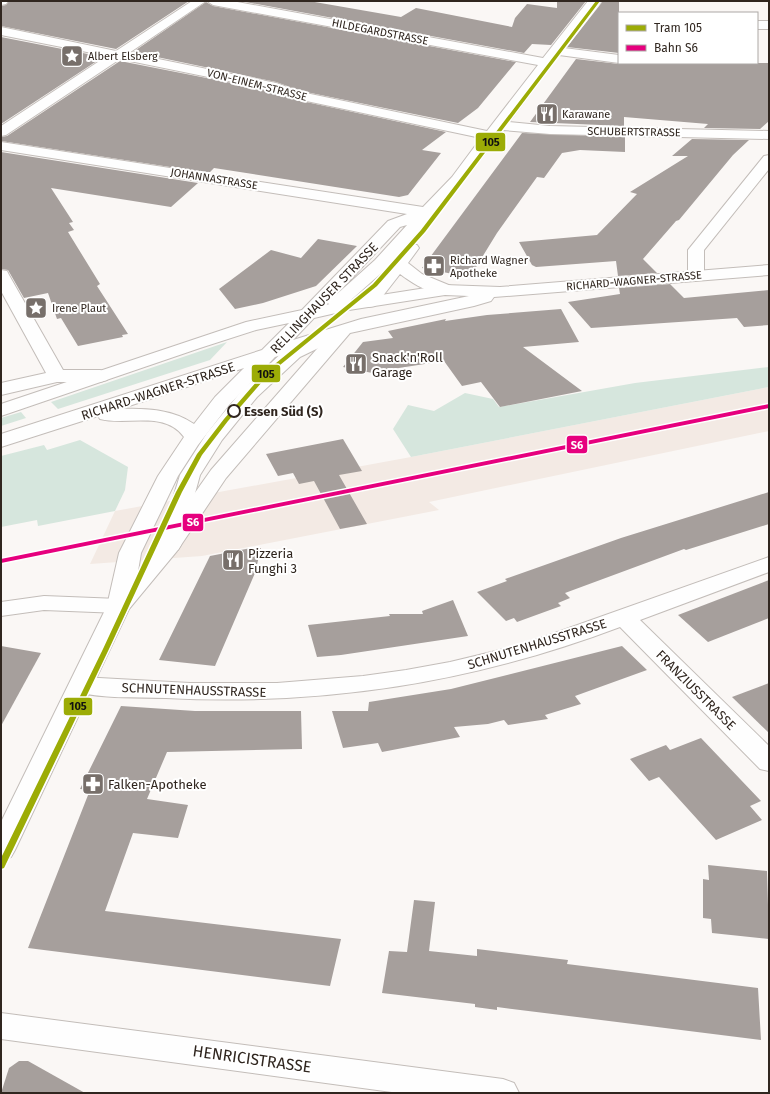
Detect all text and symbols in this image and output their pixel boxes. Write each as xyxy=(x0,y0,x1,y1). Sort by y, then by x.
legend xyxy=(618,12,758,64)
street label: HILDEGARDSTRASSE xyxy=(331,16,430,48)
text: Tram 105 xyxy=(654,21,702,35)
text: Bahn S6 xyxy=(654,41,698,55)
place icon: Albert Elsberg xyxy=(59,43,85,69)
place label: Albert Elsberg xyxy=(88,50,158,63)
street label: VON-EINEM-STRASSE xyxy=(206,66,309,104)
restaurant icon: Karawane xyxy=(534,101,560,127)
place label: Karawane xyxy=(562,108,610,121)
street label: SCHUBERTSTRASSE xyxy=(587,125,681,139)
line badge: 105 xyxy=(475,132,506,152)
text: 105 xyxy=(482,136,500,149)
street label: JOHANNASTRASSE xyxy=(169,166,259,192)
street label: RELLINGHAUSER STRASSE xyxy=(267,239,381,357)
pharmacy icon: Richard Wagner Apotheke xyxy=(421,253,447,279)
place label: Richard Wagner Apotheke xyxy=(450,254,529,280)
street label: RICHARD-WAGNER-STRASSE xyxy=(566,269,702,293)
place icon: Irene Plaut xyxy=(23,295,49,321)
place label: Irene Plaut xyxy=(52,302,106,315)
place label: Snack'n'Roll Garage xyxy=(372,350,443,380)
restaurant icon: Snack'n'Roll Garage xyxy=(343,351,369,377)
street label: RICHARD-WAGNER-STRASSE xyxy=(79,359,237,423)
line badge: 105 xyxy=(251,364,281,383)
text: 105 xyxy=(257,368,275,381)
marker: Essen Süd (S) xyxy=(227,404,241,418)
place label: Essen Süd (S) xyxy=(244,404,323,419)
line badge: S6 xyxy=(566,435,588,454)
text: S6 xyxy=(571,439,583,452)
line badge: S6 xyxy=(182,513,204,532)
text: S6 xyxy=(187,516,199,529)
place label: Pizzeria Funghi 3 xyxy=(248,546,297,576)
restaurant icon: Pizzeria Funghi 3 xyxy=(220,547,246,573)
street label: SCHNUTENHAUSSTRASSE xyxy=(466,616,608,672)
street label: FRANZIUSSTRASSE xyxy=(653,647,739,733)
street label: SCHNUTENHAUSSTRASSE xyxy=(121,680,267,700)
line badge: 105 xyxy=(63,697,93,716)
text: 105 xyxy=(69,700,87,713)
pharmacy icon: Falken-Apotheke xyxy=(80,771,106,797)
place label: Falken-Apotheke xyxy=(108,777,207,792)
street label: HENRICISTRASSE xyxy=(191,1041,313,1077)

